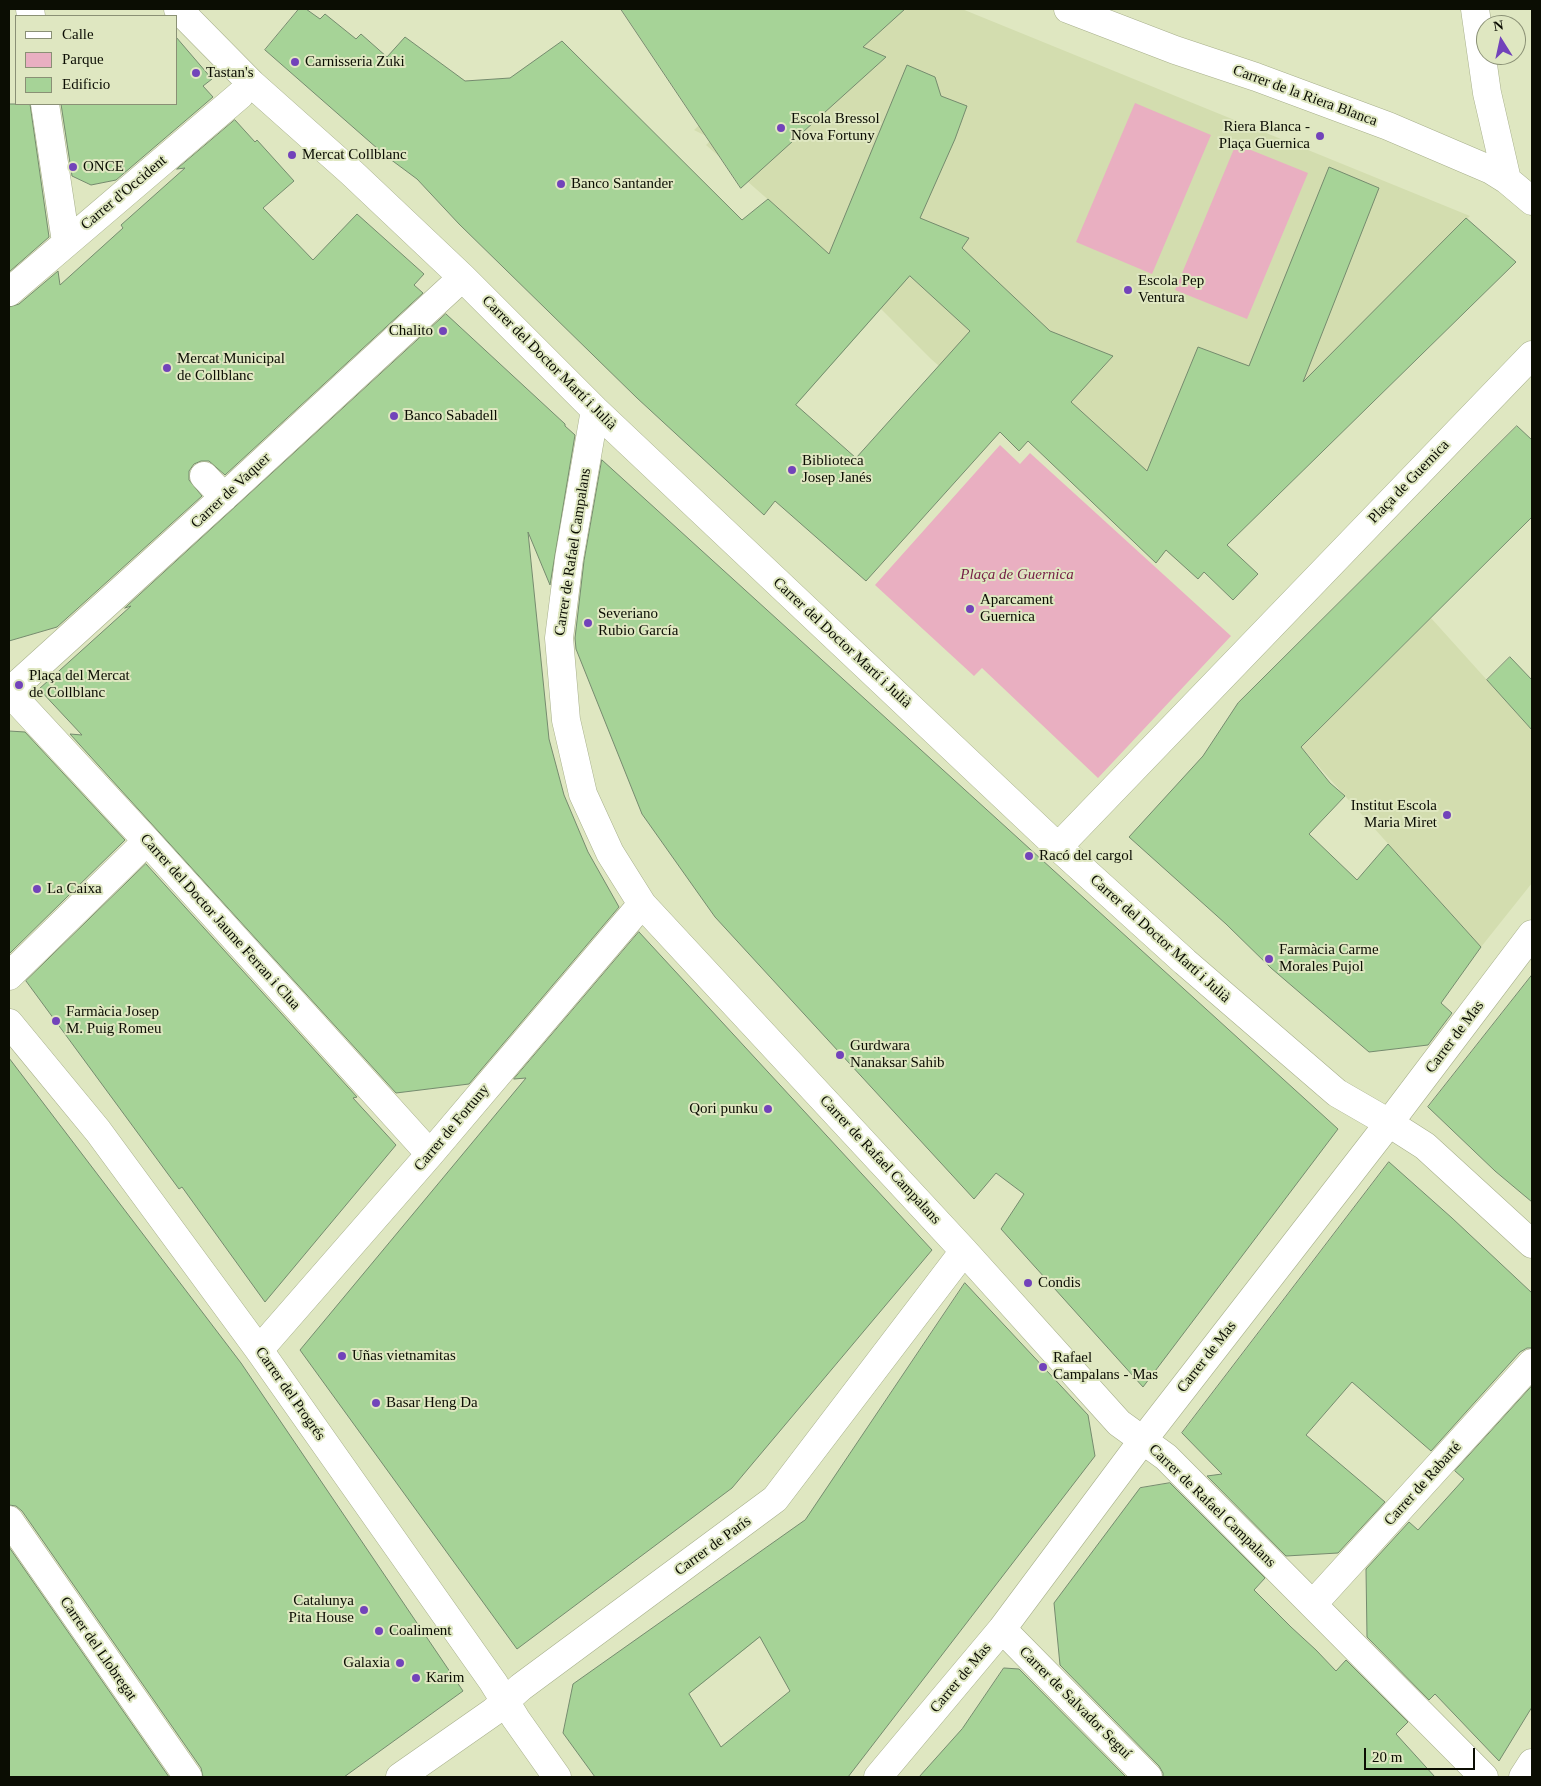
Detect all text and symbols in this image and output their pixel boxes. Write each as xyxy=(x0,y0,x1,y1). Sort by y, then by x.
legend xyxy=(15,15,178,105)
north arrow xyxy=(1476,15,1526,65)
text: N xyxy=(1492,17,1505,34)
text: Calle xyxy=(62,26,94,42)
text: Parque xyxy=(62,51,104,67)
place label: Carnisseria Zuki xyxy=(305,53,405,71)
marker: Carnisseria Zuki xyxy=(289,56,301,68)
street label: Carrer de la Riera Blanca xyxy=(1230,61,1380,131)
place label: Tastan's xyxy=(206,64,253,82)
marker: Tastan's xyxy=(190,67,202,79)
text: Edificio xyxy=(62,76,110,92)
place label: Escola Bressol Nova Fortuny xyxy=(791,110,880,145)
place label: Riera Blanca - Plaça Guernica xyxy=(1219,118,1310,153)
marker: Escola Bressol Nova Fortuny xyxy=(775,122,787,134)
marker: Riera Blanca - Plaça Guernica xyxy=(1314,130,1326,142)
place label: Mercat Collblanc xyxy=(302,146,407,164)
marker: Mercat Collblanc xyxy=(286,149,298,161)
street label: Carrer d'Occident xyxy=(77,152,171,234)
place label: ONCE xyxy=(83,158,124,176)
marker: ONCE xyxy=(67,161,79,173)
place label: Banco Santander xyxy=(571,175,673,193)
marker: Banco Santander xyxy=(555,178,567,190)
place label: Escola Pep Ventura xyxy=(1138,272,1204,307)
marker: Escola Pep Ventura xyxy=(1122,284,1134,296)
street label: Carrer del Doctor Martí i Julià xyxy=(478,292,620,434)
place label: Chalito xyxy=(389,322,433,340)
marker: Chalito xyxy=(437,325,449,337)
place label: Mercat Municipal de Collblanc xyxy=(177,350,285,385)
marker: Mercat Municipal de Collblanc xyxy=(161,362,173,374)
place label: Banco Sabadell xyxy=(404,407,498,425)
marker: Banco Sabadell xyxy=(388,410,400,422)
street label: Plaça de Guernica xyxy=(1365,437,1453,527)
street label: Carrer de Vaquer xyxy=(187,449,275,533)
place label: Biblioteca Josep Janés xyxy=(802,452,872,487)
marker: Biblioteca Josep Janés xyxy=(786,464,798,476)
street label: Carrer de Rafael Campalans xyxy=(551,467,595,637)
park label: Plaça de Guernica xyxy=(960,566,1074,584)
street label: Carrer del Doctor Martí i Julià xyxy=(769,574,915,712)
place label: Aparcament Guernica xyxy=(980,591,1053,626)
marker: Aparcament Guernica xyxy=(964,603,976,615)
place label: Severiano Rubio García xyxy=(598,605,678,640)
marker: Severiano Rubio García xyxy=(582,617,594,629)
place label: Plaça del Mercat de Collblanc xyxy=(29,667,130,702)
marker: Plaça del Mercat de Collblanc xyxy=(13,679,25,691)
place label: Institut Escola Maria Miret xyxy=(1351,797,1437,832)
marker: Institut Escola Maria Miret xyxy=(1441,809,1453,821)
street label: Carrer del Doctor Jaume Ferran i Clua xyxy=(136,830,304,1014)
place label: Racó del cargol xyxy=(1039,847,1133,865)
marker: Racó del cargol xyxy=(1023,850,1035,862)
street label: Carrer del Doctor Martí i Julià xyxy=(1086,871,1234,1007)
place label: La Caixa xyxy=(47,880,102,898)
marker: La Caixa xyxy=(31,883,43,895)
place label: Farmàcia Carme Morales Pujol xyxy=(1279,941,1379,976)
marker: Farmàcia Carme Morales Pujol xyxy=(1263,953,1275,965)
street label: Carrer de Mas xyxy=(1422,997,1488,1077)
place label: Farmàcia Josep M. Puig Romeu xyxy=(66,1003,161,1038)
marker: Farmàcia Josep M. Puig Romeu xyxy=(50,1015,62,1027)
place label: Gurdwara Nanaksar Sahib xyxy=(850,1037,945,1072)
marker: Gurdwara Nanaksar Sahib xyxy=(834,1049,846,1061)
street label: Carrer de Fortuny xyxy=(411,1081,493,1175)
street label: Carrer de Rafael Campalans xyxy=(816,1092,944,1228)
place label: Qori punku xyxy=(689,1100,758,1118)
marker: Qori punku xyxy=(762,1103,774,1115)
place label: Condis xyxy=(1038,1274,1081,1292)
marker: Condis xyxy=(1022,1277,1034,1289)
street label: Carrer de Mas xyxy=(1173,1318,1241,1396)
street label: Carrer del Progrés xyxy=(251,1344,329,1444)
place label: Uñas vietnamitas xyxy=(352,1347,456,1365)
place label: Rafael Campalans - Mas xyxy=(1053,1349,1158,1384)
marker: Uñas vietnamitas xyxy=(336,1350,348,1362)
marker: Rafael Campalans - Mas xyxy=(1037,1361,1049,1373)
place label: Basar Heng Da xyxy=(386,1394,478,1412)
marker: Basar Heng Da xyxy=(370,1397,382,1409)
street label: Carrer de Rabarté xyxy=(1381,1438,1465,1530)
street label: Carrer de Rafael Campalans xyxy=(1145,1441,1279,1571)
street label: Carrer de París xyxy=(671,1512,755,1580)
place label: Catalunya Pita House xyxy=(289,1592,354,1627)
street label: Carrer del Llobregat xyxy=(56,1594,140,1704)
marker: Catalunya Pita House xyxy=(358,1604,370,1616)
place label: Coaliment xyxy=(389,1622,451,1640)
marker: Coaliment xyxy=(373,1625,385,1637)
street label: Carrer de Mas xyxy=(927,1639,995,1717)
street label: Carrer de Salvador Seguí xyxy=(1015,1643,1135,1763)
place label: Galaxia xyxy=(343,1654,390,1672)
marker: Galaxia xyxy=(394,1657,406,1669)
place label: Karim xyxy=(426,1669,464,1687)
marker: Karim xyxy=(410,1672,422,1684)
scale bar xyxy=(1366,1738,1477,1770)
text: 20 m xyxy=(1372,1749,1402,1765)

